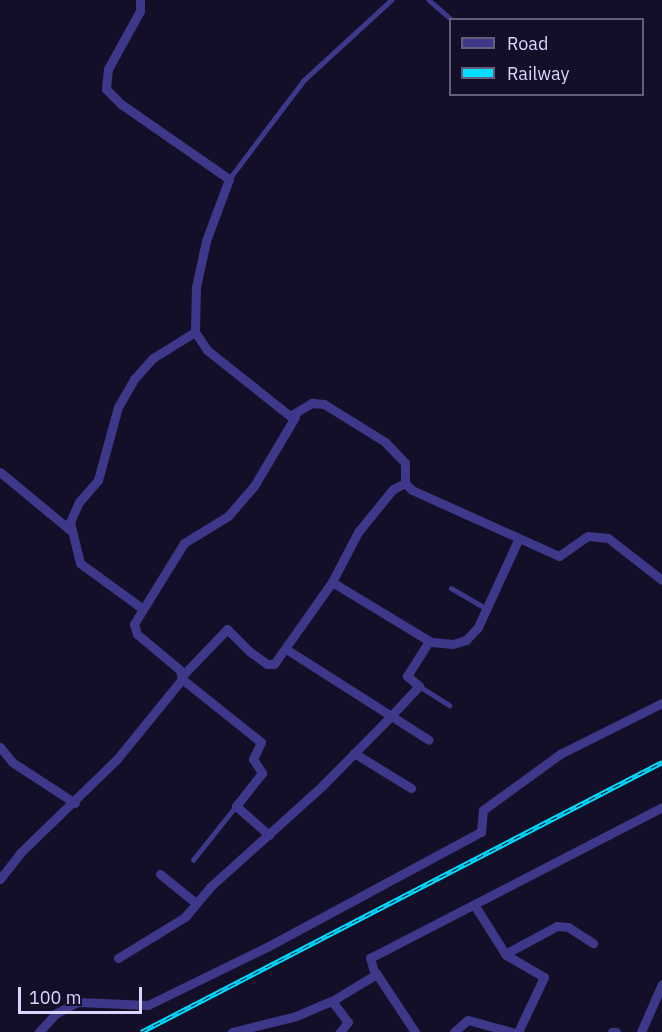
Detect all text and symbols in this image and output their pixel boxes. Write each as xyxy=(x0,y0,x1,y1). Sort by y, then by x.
legend xyxy=(449,18,644,96)
text: Road xyxy=(507,32,548,55)
text: Railway xyxy=(507,62,569,85)
scale bar xyxy=(21,975,146,1013)
text: 100 m xyxy=(29,986,81,1009)

